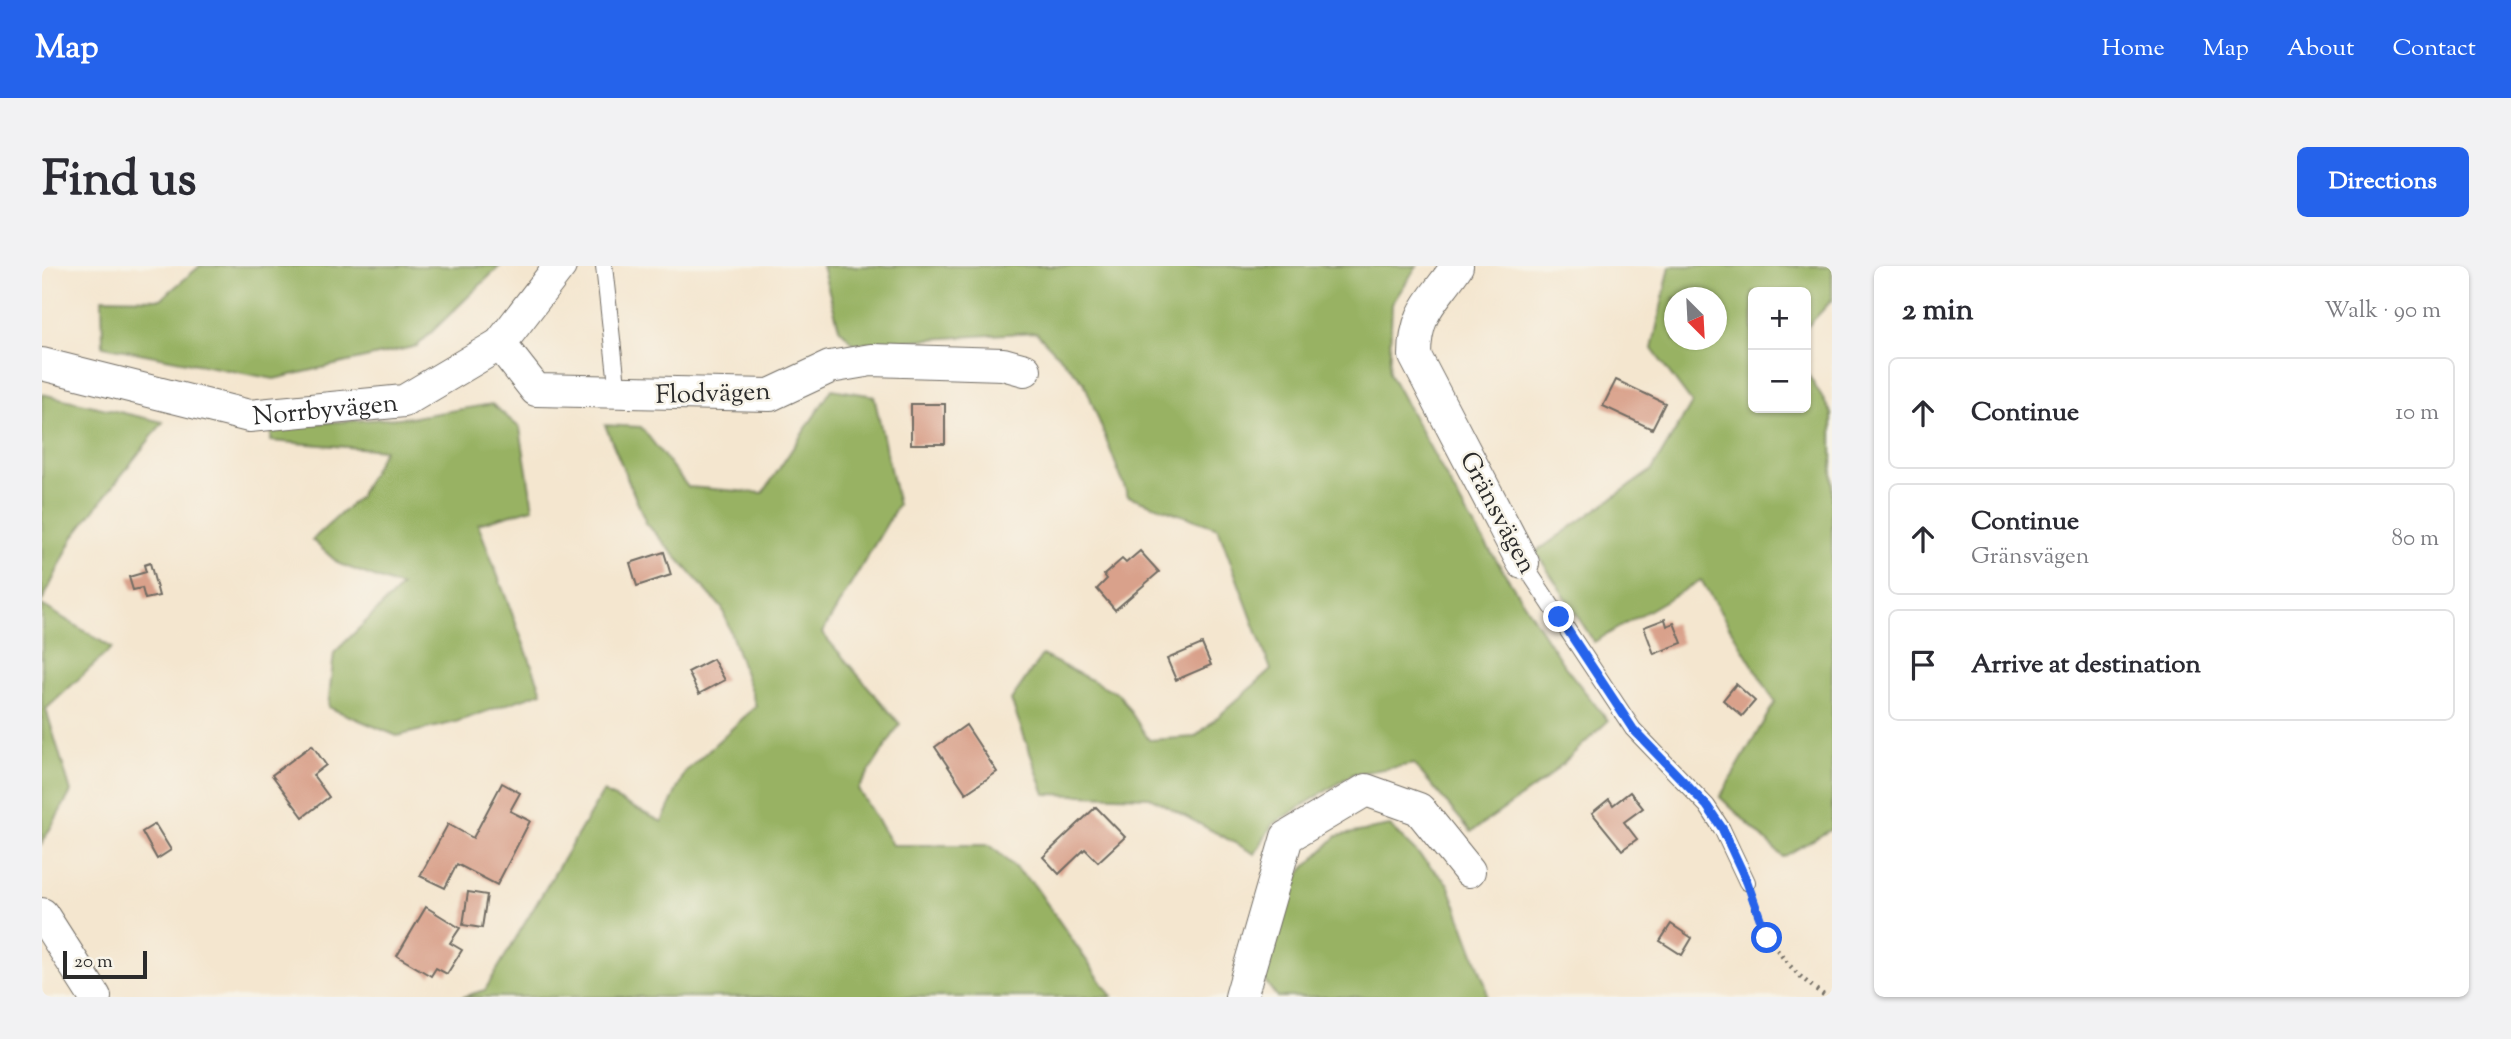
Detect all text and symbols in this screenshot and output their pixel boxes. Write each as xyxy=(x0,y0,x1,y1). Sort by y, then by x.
text: Map xyxy=(35,25,99,73)
text: Home xyxy=(2102,32,2165,66)
text: Map xyxy=(2203,32,2249,66)
text: About xyxy=(2287,32,2354,66)
text: Contact xyxy=(2392,32,2476,66)
text: Find us xyxy=(42,147,196,217)
button: Directions xyxy=(2297,147,2469,217)
north arrow xyxy=(1664,287,1727,350)
map controls xyxy=(1748,287,1811,413)
button: + xyxy=(1748,287,1811,350)
text: 2 min xyxy=(1902,290,1974,333)
text: Walk · 90 m xyxy=(2324,295,2441,328)
button: − xyxy=(1748,350,1811,413)
street label: Flodvägen xyxy=(655,374,771,415)
street label: Norrbyvägen xyxy=(251,386,400,437)
icon: ahead xyxy=(1904,394,1942,432)
text: Continue xyxy=(1971,395,2079,432)
text: 10 m xyxy=(2395,397,2439,430)
street label: Gränsvägen xyxy=(1449,445,1545,581)
text: Continue xyxy=(1971,504,2079,541)
icon: ahead xyxy=(1904,520,1942,558)
text: 80 m xyxy=(2391,523,2439,556)
text: Gränsvägen xyxy=(1971,541,2089,574)
route end xyxy=(1543,601,1574,632)
icon: arrive xyxy=(1904,646,1942,684)
text: Arrive at destination xyxy=(1971,647,2201,684)
route start xyxy=(1751,922,1782,953)
scale bar xyxy=(63,948,147,980)
text: 20 m xyxy=(74,949,113,976)

